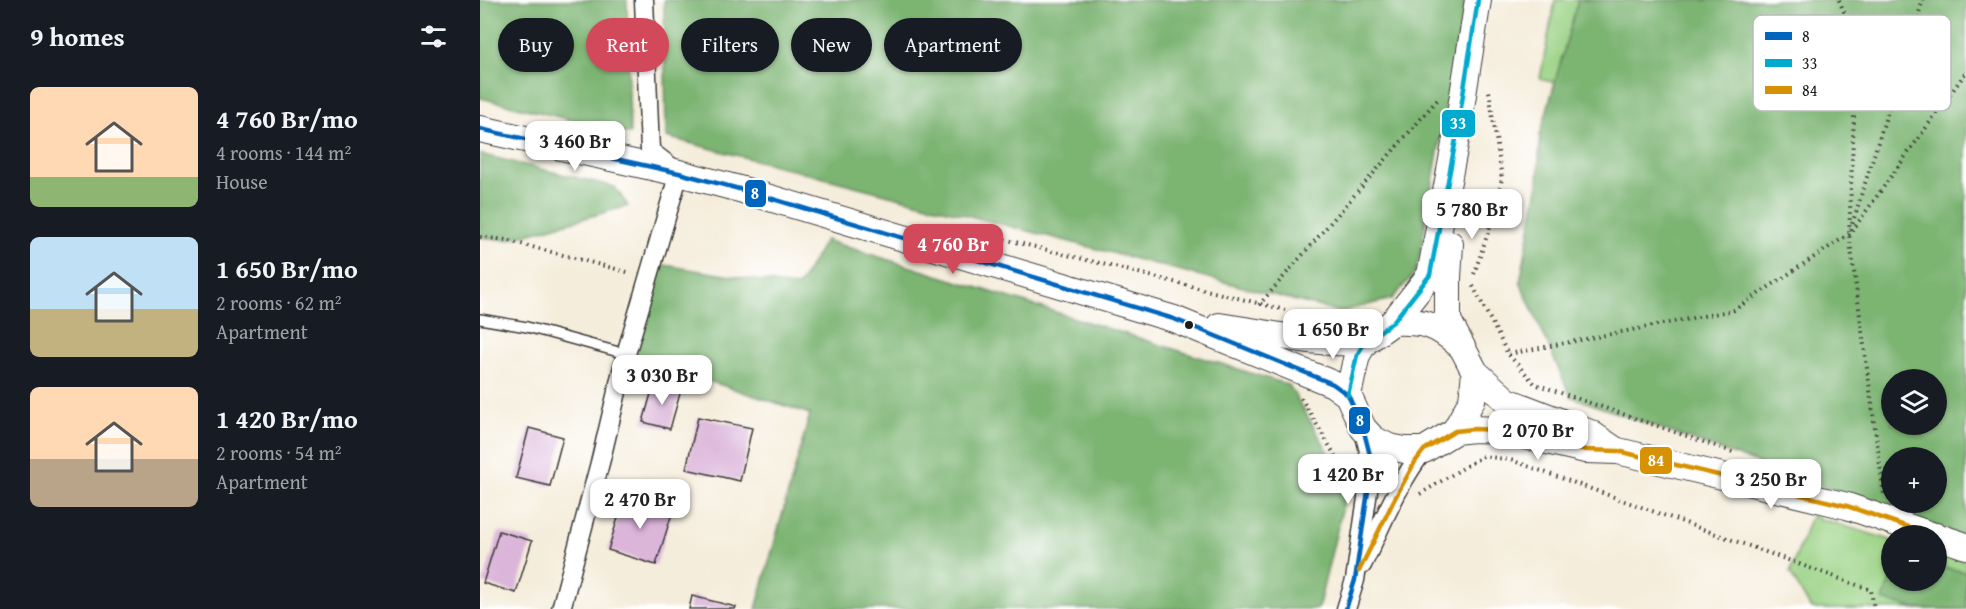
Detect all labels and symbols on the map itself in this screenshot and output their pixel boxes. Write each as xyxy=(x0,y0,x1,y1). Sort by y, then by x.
legend xyxy=(1753,15,1951,111)
text: 8 xyxy=(1802,24,1810,48)
text: 33 xyxy=(1802,51,1817,75)
text: 84 xyxy=(1802,78,1818,102)
line badge: 33 xyxy=(1441,109,1476,138)
text: 33 xyxy=(1450,111,1466,135)
pin: 3 460 Br xyxy=(513,121,637,172)
line badge: 8 xyxy=(744,179,767,208)
text: 8 xyxy=(751,181,759,205)
pin: 5 780 Br xyxy=(1410,189,1534,240)
pin: 4 760 Br xyxy=(891,224,1015,275)
pin: 1 650 Br xyxy=(1271,309,1395,360)
unlabelled marker xyxy=(1183,319,1195,331)
pin: 3 030 Br xyxy=(600,355,724,406)
line badge: 8 xyxy=(1348,406,1371,435)
text: 8 xyxy=(1356,408,1364,432)
pin: 2 070 Br xyxy=(1476,410,1600,461)
line badge: 84 xyxy=(1639,446,1673,475)
text: 84 xyxy=(1648,448,1664,472)
pin: 1 420 Br xyxy=(1286,454,1410,505)
pin: 3 250 Br xyxy=(1709,459,1833,510)
pin: 2 470 Br xyxy=(578,479,702,530)

